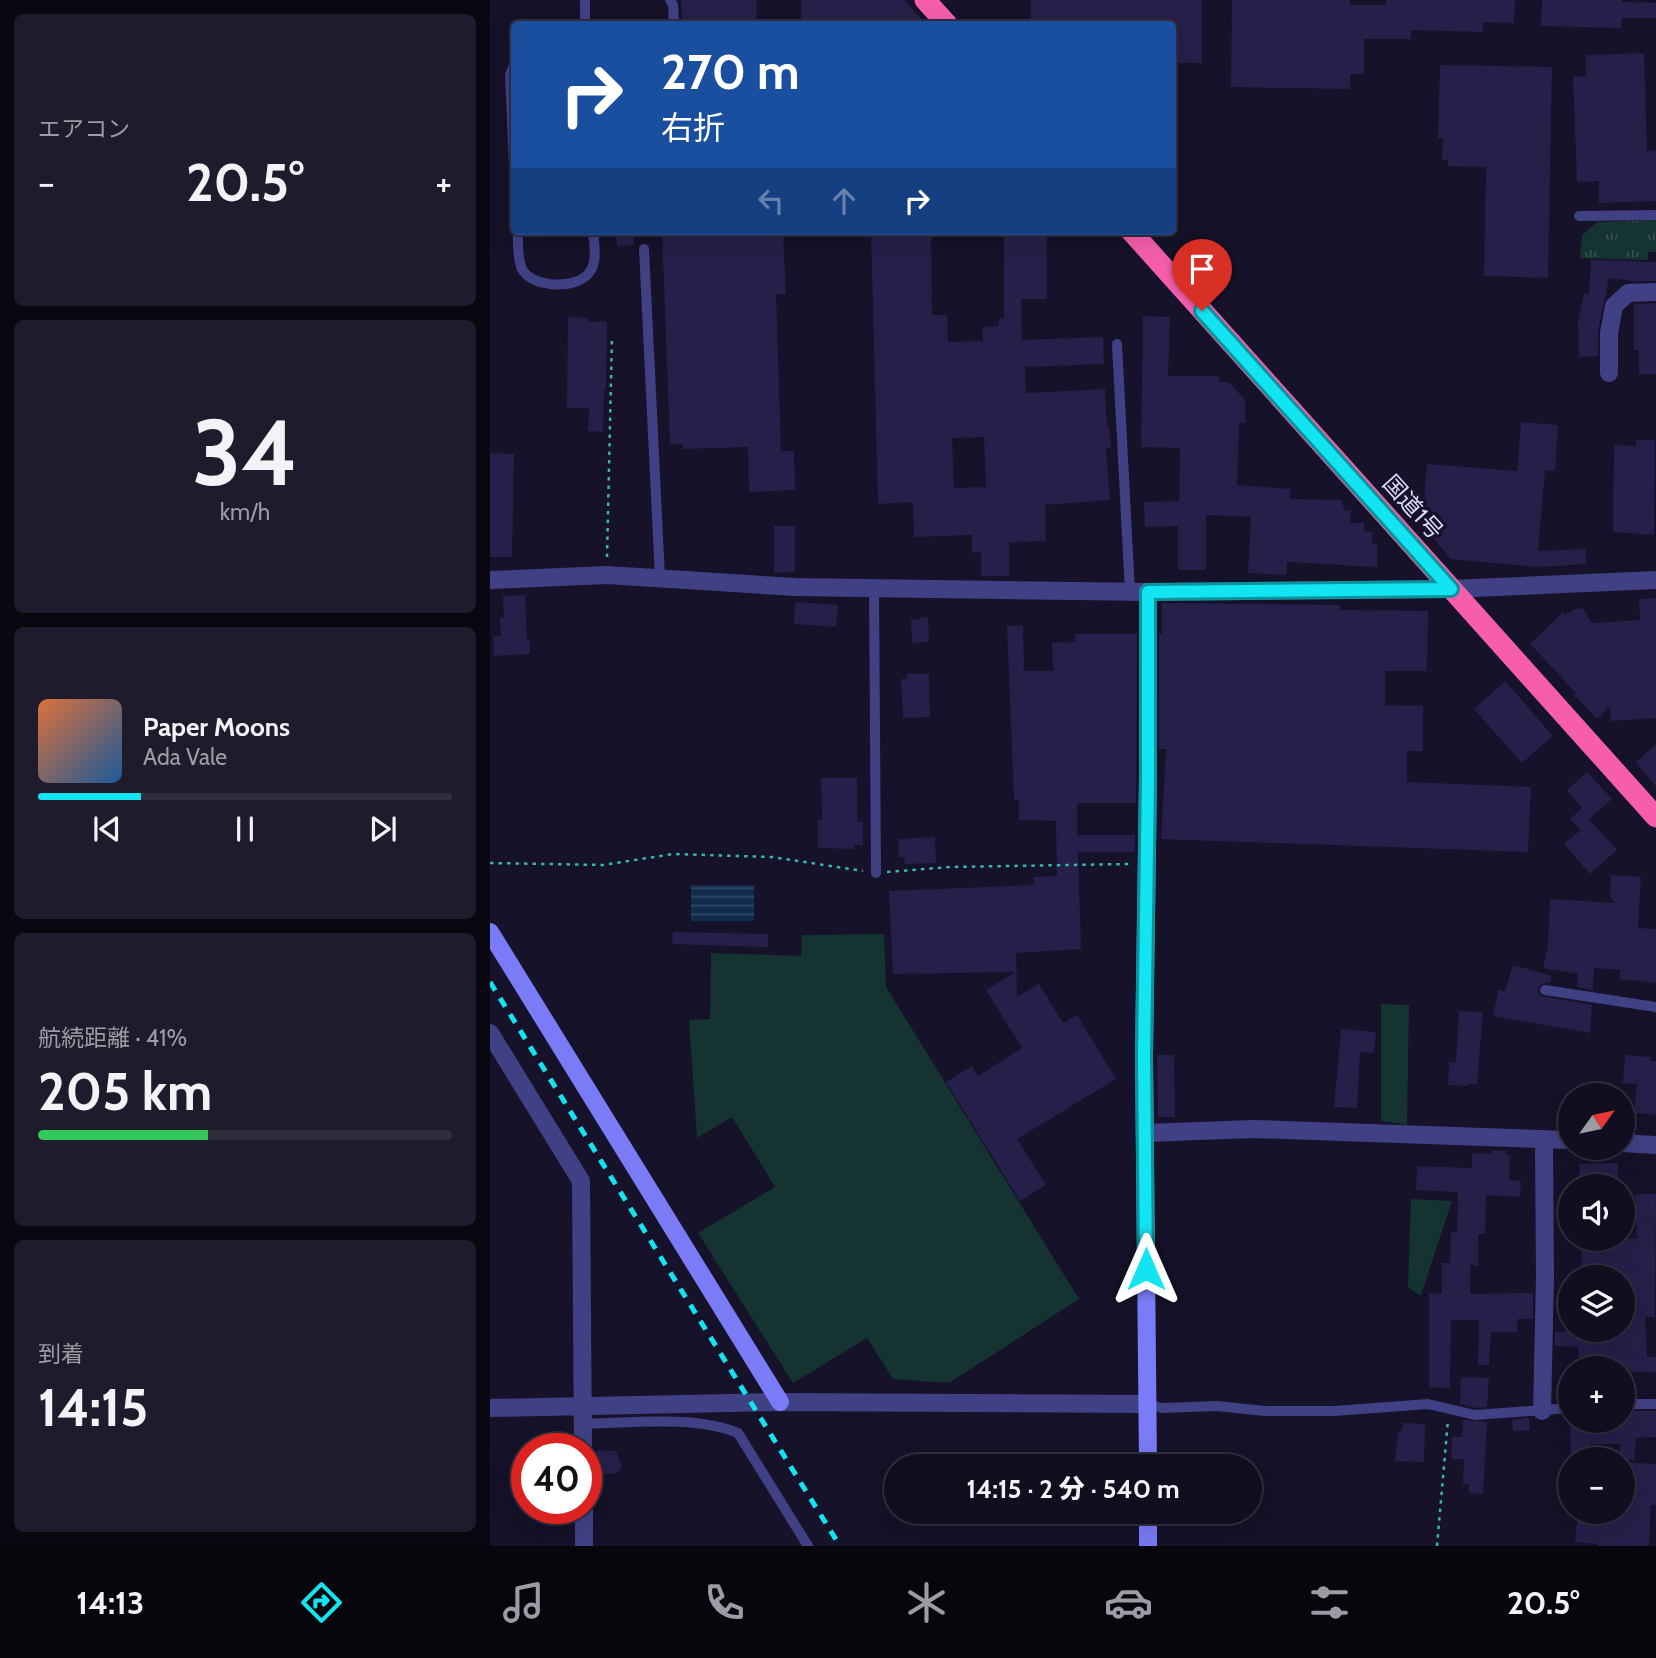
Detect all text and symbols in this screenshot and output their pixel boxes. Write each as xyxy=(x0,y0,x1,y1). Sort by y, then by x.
text: 270 m xyxy=(661,42,800,101)
icon: right xyxy=(546,49,637,140)
text: 右折 xyxy=(661,108,725,147)
text: エアコン xyxy=(38,115,130,143)
text: 20.5° xyxy=(186,151,304,214)
text: − xyxy=(38,159,55,206)
text: + xyxy=(435,159,452,206)
icon: left xyxy=(752,182,790,220)
icon: ahead xyxy=(825,182,863,220)
icon: right xyxy=(898,182,936,220)
pin xyxy=(1172,239,1232,311)
icon: arrive xyxy=(1183,250,1221,288)
text: 34 xyxy=(192,397,298,508)
street label: 国道1号 xyxy=(1377,469,1449,545)
text: km/h xyxy=(220,498,270,526)
text: Paper Moons xyxy=(143,711,290,743)
text: Ada Vale xyxy=(143,743,227,771)
icon: previous xyxy=(88,810,126,848)
icon: pause xyxy=(226,810,264,848)
icon: next xyxy=(364,810,402,848)
text: 航続距離 · 41% xyxy=(38,1024,187,1052)
text: 205 km xyxy=(38,1060,212,1123)
north arrow xyxy=(1558,1083,1634,1160)
map controls xyxy=(1558,1083,1635,1524)
button: sound xyxy=(1558,1174,1635,1251)
position arrow xyxy=(1109,1232,1183,1306)
button: layers xyxy=(1558,1265,1635,1342)
text: 到着 xyxy=(38,1340,84,1368)
button: + xyxy=(1558,1356,1635,1433)
text: 14:15 xyxy=(38,1376,148,1439)
speed limit sign: 40 xyxy=(511,1433,602,1524)
button: − xyxy=(1558,1447,1635,1524)
text: 14:15 · 2 分 · 540 m xyxy=(966,1473,1180,1505)
icon: directions xyxy=(297,1578,346,1627)
icon: music xyxy=(499,1578,548,1627)
icon: phone xyxy=(700,1578,749,1627)
icon: climate xyxy=(902,1578,951,1627)
icon: car xyxy=(1104,1578,1153,1627)
icon: filters xyxy=(1305,1578,1354,1627)
text: 14:13 xyxy=(76,1583,144,1622)
text: 20.5° xyxy=(1507,1583,1580,1622)

